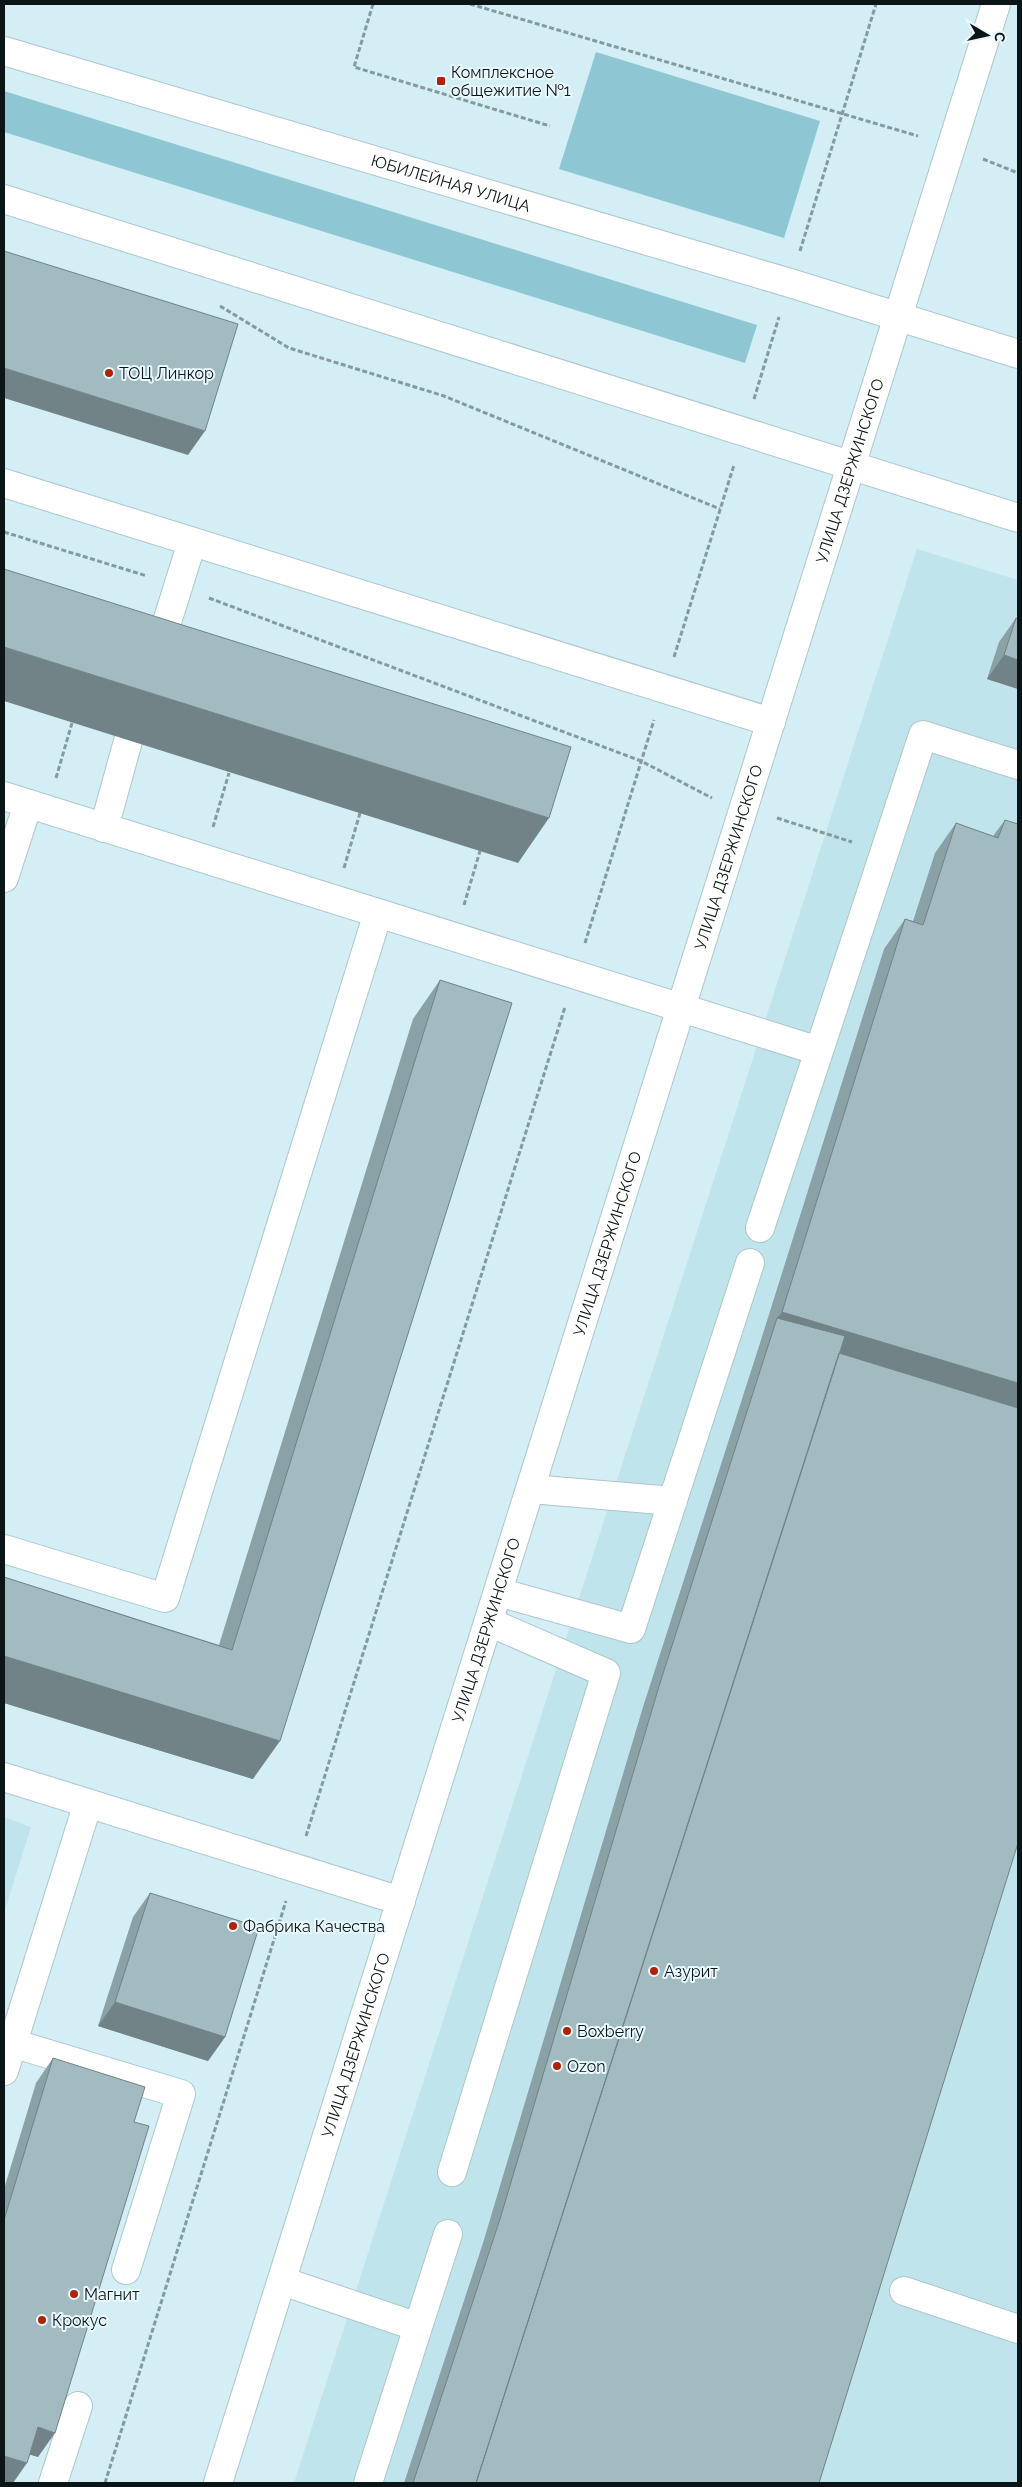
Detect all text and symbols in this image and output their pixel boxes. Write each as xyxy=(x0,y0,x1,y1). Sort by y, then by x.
north arrow xyxy=(962,10,1012,60)
text: С xyxy=(991,31,1008,43)
place label: Комплексное общежитие №1 xyxy=(451,63,571,100)
marker: Комплексное общежитие №1 xyxy=(435,75,447,87)
street label: ЮБИЛЕЙНАЯ УЛИЦА xyxy=(369,151,533,216)
place label: ТОЦ Линкор xyxy=(119,364,214,383)
marker: ТОЦ Линкор xyxy=(103,367,115,379)
street label: УЛИЦА ДЗЕРЖИНСКОГО xyxy=(812,376,888,566)
street label: УЛИЦА ДЗЕРЖИНСКОГО xyxy=(691,763,767,952)
street label: УЛИЦА ДЗЕРЖИНСКОГО xyxy=(570,1149,645,1339)
street label: УЛИЦА ДЗЕРЖИНСКОГО xyxy=(448,1535,524,1725)
place label: Фабрика Качества xyxy=(243,1917,385,1936)
marker: Фабрика Качества xyxy=(227,1920,239,1932)
street label: УЛИЦА ДЗЕРЖИНСКОГО xyxy=(318,1950,394,2140)
place label: Азурит xyxy=(664,1962,718,1981)
marker: Азурит xyxy=(648,1965,660,1977)
place label: Boxberry xyxy=(577,2022,644,2041)
marker: Boxberry xyxy=(561,2025,573,2037)
place label: Ozon xyxy=(567,2057,606,2076)
marker: Ozon xyxy=(551,2060,563,2072)
place label: Магнит xyxy=(84,2285,140,2304)
marker: Магнит xyxy=(68,2288,80,2300)
place label: Крокус xyxy=(52,2311,107,2330)
marker: Крокус xyxy=(36,2314,48,2326)

